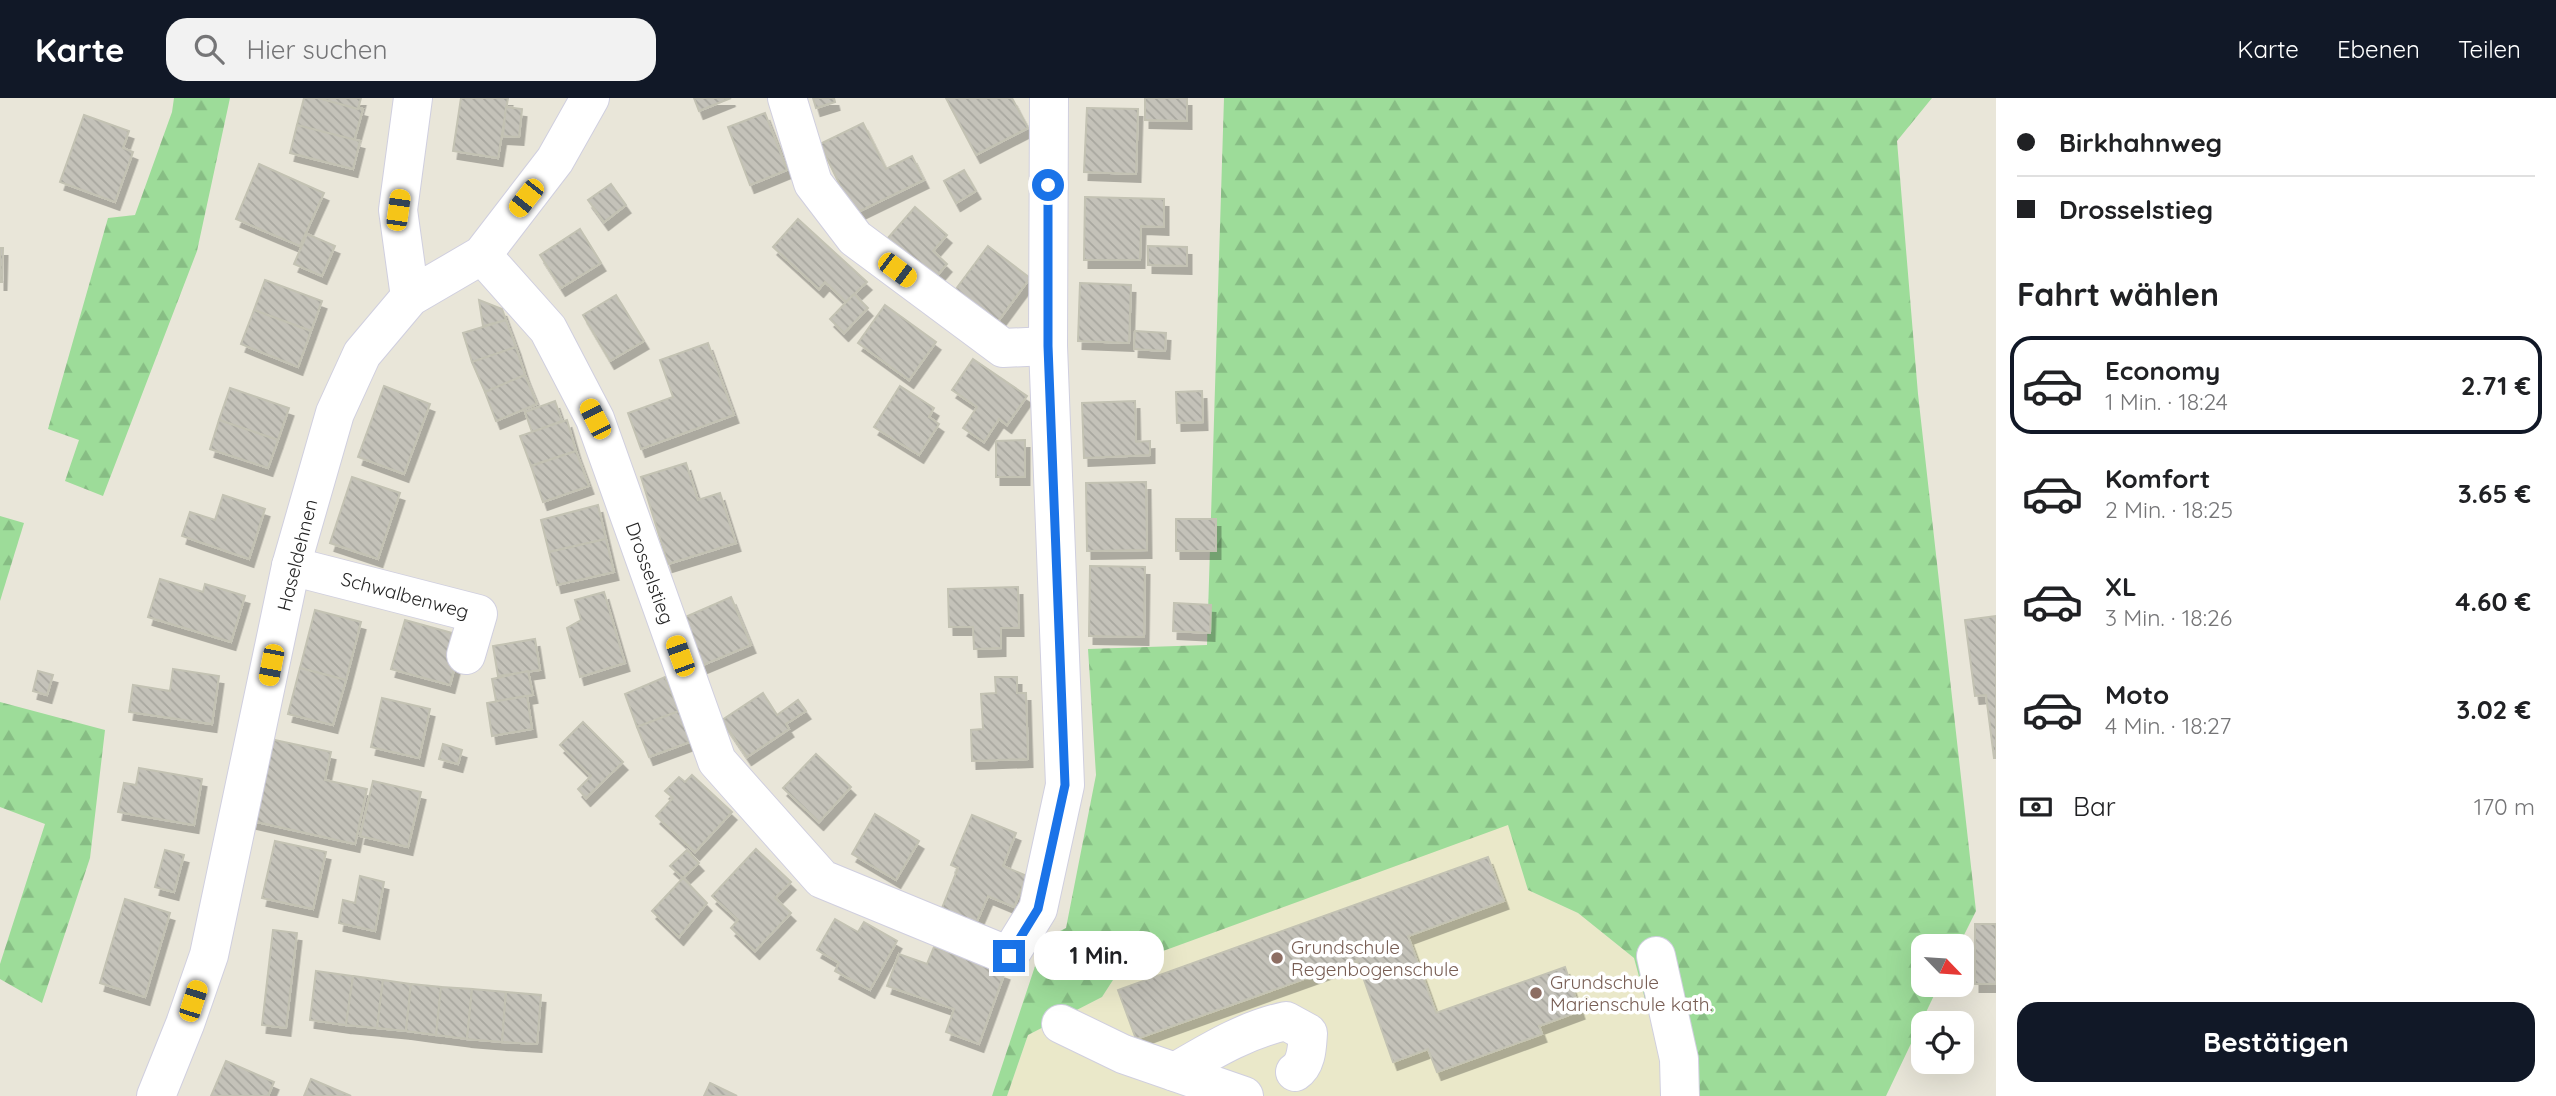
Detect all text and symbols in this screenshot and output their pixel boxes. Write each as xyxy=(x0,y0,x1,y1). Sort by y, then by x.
search box xyxy=(166,18,656,81)
text: Karte xyxy=(35,29,124,70)
icon: search xyxy=(190,30,228,68)
text: Hier suchen xyxy=(246,33,388,66)
text: Karte xyxy=(2237,34,2299,64)
text: Ebenen xyxy=(2337,34,2420,64)
text: Teilen xyxy=(2458,34,2521,64)
text: Birkhahnweg xyxy=(2059,126,2222,159)
route start xyxy=(1032,169,1064,201)
car xyxy=(505,175,548,221)
car xyxy=(385,188,412,232)
text: Drosselstieg xyxy=(2059,193,2213,226)
car xyxy=(874,249,921,291)
text: Fahrt wählen xyxy=(2017,274,2219,314)
icon: car xyxy=(2021,354,2084,417)
text: Economy xyxy=(2105,354,2220,387)
text: 2.71 € xyxy=(2461,369,2531,402)
text: 1 Min. · 18:24 xyxy=(2105,387,2228,416)
car xyxy=(577,396,614,442)
icon: car xyxy=(2021,462,2084,525)
text: Komfort xyxy=(2105,462,2210,495)
text: 3.65 € xyxy=(2458,477,2531,510)
text: 2 Min. · 18:25 xyxy=(2105,495,2233,524)
street label: Haseldehnen xyxy=(271,496,323,614)
street label: Drosselstieg xyxy=(620,519,680,627)
street label: Schwalbenweg xyxy=(338,566,472,624)
icon: car xyxy=(2021,570,2084,633)
text: XL xyxy=(2105,570,2137,603)
text: 4.60 € xyxy=(2455,585,2531,618)
text: 3 Min. · 18:26 xyxy=(2105,603,2232,632)
car xyxy=(663,633,698,679)
car xyxy=(257,642,286,688)
icon: car xyxy=(2021,678,2084,741)
text: Moto xyxy=(2105,678,2169,711)
text: 3.02 € xyxy=(2456,693,2531,726)
text: 4 Min. · 18:27 xyxy=(2105,711,2231,740)
icon: cash xyxy=(2017,788,2055,826)
text: Bar xyxy=(2073,790,2116,823)
text: 170 m xyxy=(2474,792,2535,821)
callout: 1 Min. xyxy=(1034,932,1163,980)
north arrow xyxy=(1911,934,1974,998)
map controls xyxy=(1911,934,1974,1074)
place label: Grundschule Regenbogenschule xyxy=(1291,935,1459,981)
route end xyxy=(993,940,1025,972)
text: 1 Min. xyxy=(1069,941,1129,970)
marker: Grundschule Regenbogenschule xyxy=(1269,950,1285,966)
place label: Grundschule Marienschule kath. xyxy=(1550,970,1713,1016)
car xyxy=(177,978,210,1024)
marker: Grundschule Marienschule kath. xyxy=(1528,985,1544,1001)
button: Bestätigen xyxy=(2017,1002,2535,1082)
button: locate xyxy=(1911,1011,1974,1074)

